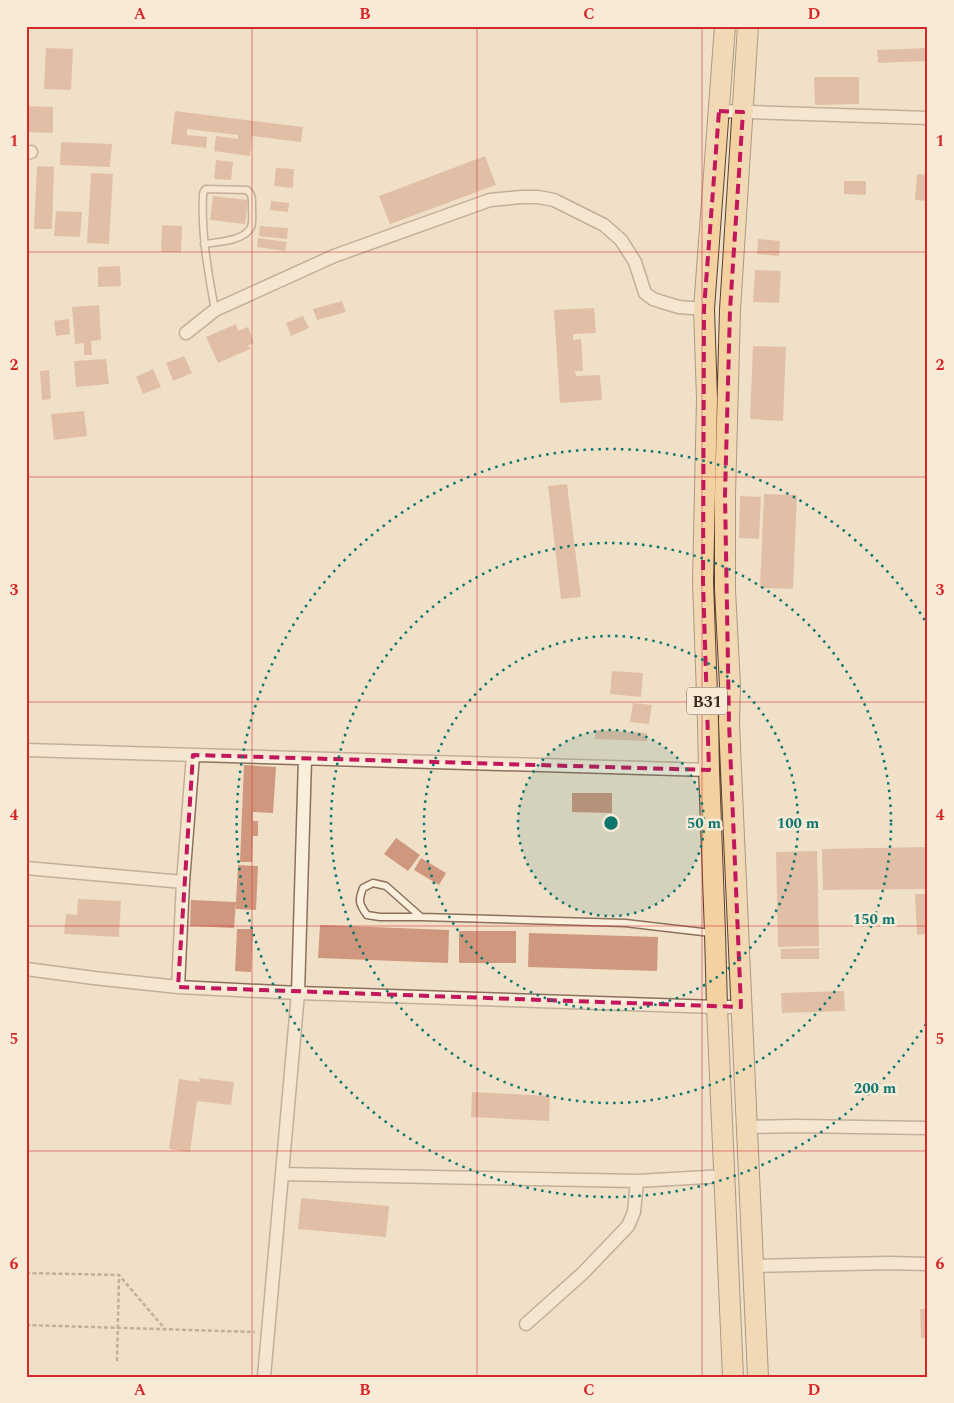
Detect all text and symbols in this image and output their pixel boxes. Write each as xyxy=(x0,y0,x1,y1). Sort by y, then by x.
text: A xyxy=(134,2,147,26)
text: B xyxy=(359,2,371,26)
text: C xyxy=(583,2,595,26)
text: D xyxy=(808,2,821,26)
text: 1 xyxy=(10,129,18,153)
text: 1 xyxy=(936,129,944,153)
text: 2 xyxy=(10,353,19,377)
text: 2 xyxy=(936,353,945,377)
text: 3 xyxy=(10,578,19,602)
text: 3 xyxy=(936,578,945,602)
road number: B31 xyxy=(687,688,727,714)
text: 4 xyxy=(10,803,19,827)
text: 4 xyxy=(936,803,945,827)
text: 50 m xyxy=(687,812,722,835)
text: 100 m xyxy=(777,812,820,835)
centre of rings xyxy=(602,814,620,832)
text: 150 m xyxy=(853,908,896,931)
text: 5 xyxy=(10,1027,18,1051)
text: 5 xyxy=(936,1027,944,1051)
text: 200 m xyxy=(854,1077,897,1100)
text: 6 xyxy=(10,1252,19,1276)
text: 6 xyxy=(936,1252,945,1276)
text: A xyxy=(134,1378,147,1402)
text: B xyxy=(359,1378,371,1402)
text: C xyxy=(583,1378,595,1402)
text: D xyxy=(808,1378,821,1402)

